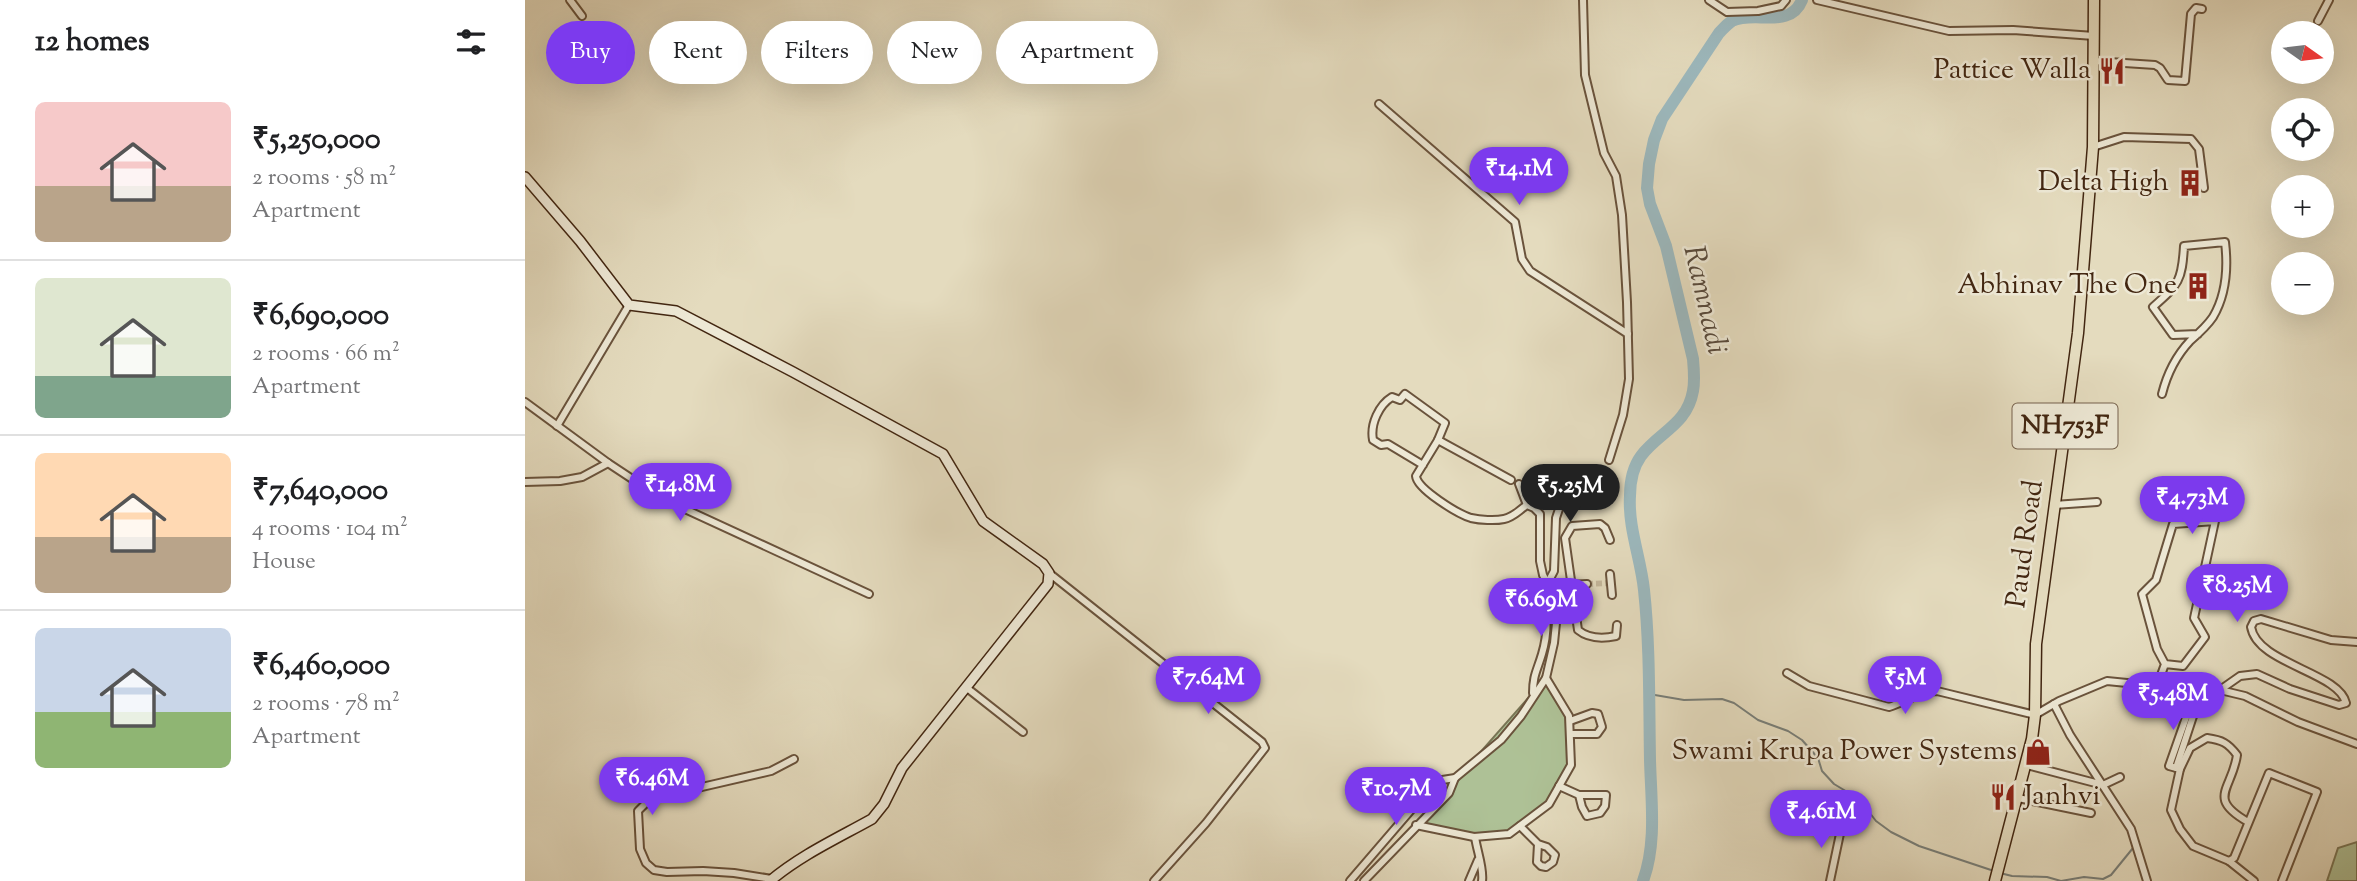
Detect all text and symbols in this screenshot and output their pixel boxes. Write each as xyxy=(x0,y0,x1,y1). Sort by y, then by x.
text: 12 homes xyxy=(35,21,150,64)
chip: Buy xyxy=(546,21,635,84)
chip: Rent xyxy=(649,21,747,84)
chip: Filters xyxy=(761,21,873,84)
chip: New xyxy=(887,21,982,84)
chip: Apartment xyxy=(996,21,1158,84)
north arrow xyxy=(2271,21,2335,84)
map controls xyxy=(2271,21,2334,315)
icon: filters xyxy=(452,23,490,61)
place label: Pattice Walla xyxy=(1933,51,2091,91)
restaurant icon: Pattice Walla xyxy=(2097,56,2127,86)
button: locate xyxy=(2271,98,2334,161)
text: ₹5,250,000 xyxy=(252,119,381,162)
icon: home xyxy=(91,130,175,214)
pin: ₹14.1M xyxy=(1462,148,1576,207)
text: ₹14.1M xyxy=(1485,153,1553,186)
text: 2 rooms · 58 m² xyxy=(252,162,396,195)
place label: Delta High xyxy=(2038,163,2169,203)
building icon: Delta High xyxy=(2175,168,2205,198)
button: + xyxy=(2271,175,2334,238)
text: Apartment xyxy=(252,195,361,228)
water label: Ramnadi xyxy=(1671,241,1737,359)
button: − xyxy=(2271,252,2334,315)
place label: Abhinav The One xyxy=(1957,266,2177,306)
building icon: Abhinav The One xyxy=(2183,271,2213,301)
text: ₹6,690,000 xyxy=(252,295,389,338)
icon: home xyxy=(91,306,175,390)
text: 2 rooms · 66 m² xyxy=(252,338,400,371)
text: Apartment xyxy=(252,371,361,404)
road number: NH753F xyxy=(2013,404,2117,448)
pin: ₹14.8M xyxy=(623,463,737,523)
pin: ₹5.25M xyxy=(1513,464,1627,524)
text: ₹14.8M xyxy=(645,469,715,502)
text: ₹7,640,000 xyxy=(252,470,388,513)
text: ₹5.25M xyxy=(1537,470,1603,503)
pin: ₹4.73M xyxy=(2135,476,2249,536)
street label: Paud Road xyxy=(1997,477,2055,611)
icon: home xyxy=(91,481,175,565)
text: ₹4.73M xyxy=(2156,482,2228,515)
text: 4 rooms · 104 m² xyxy=(252,513,408,546)
text: House xyxy=(252,546,316,579)
pin: ₹8.25M xyxy=(2180,564,2294,624)
text: ₹8.25M xyxy=(2202,570,2272,603)
pin: ₹6.69M xyxy=(1484,578,1598,638)
text: ₹6.69M xyxy=(1504,584,1578,617)
text: ₹6,460,000 xyxy=(252,645,390,688)
icon: home xyxy=(91,656,175,740)
pin: ₹7.64M xyxy=(1151,656,1265,716)
pin: ₹5M xyxy=(1871,656,1939,716)
text: ₹7.64M xyxy=(1172,662,1244,695)
text: ₹5M xyxy=(1884,662,1926,695)
pin: ₹5.48M xyxy=(2116,672,2230,732)
text: ₹5.48M xyxy=(2138,678,2208,711)
text: 2 rooms · 78 m² xyxy=(252,688,400,721)
text: Apartment xyxy=(252,721,361,754)
place label: Swami Krupa Power Systems xyxy=(1671,732,2017,772)
shop icon: Swami Krupa Power Systems xyxy=(2023,737,2053,767)
pin: ₹6.46M xyxy=(595,758,709,817)
text: ₹6.46M xyxy=(615,763,689,796)
pin: ₹10.7M xyxy=(1339,768,1453,827)
text: ₹10.7M xyxy=(1361,773,1431,806)
place label: Janhvi xyxy=(2022,777,2100,817)
restaurant icon: Janhvi xyxy=(1988,782,2018,812)
pin: ₹4.61M xyxy=(1764,790,1878,850)
text: ₹4.61M xyxy=(1786,796,1856,829)

